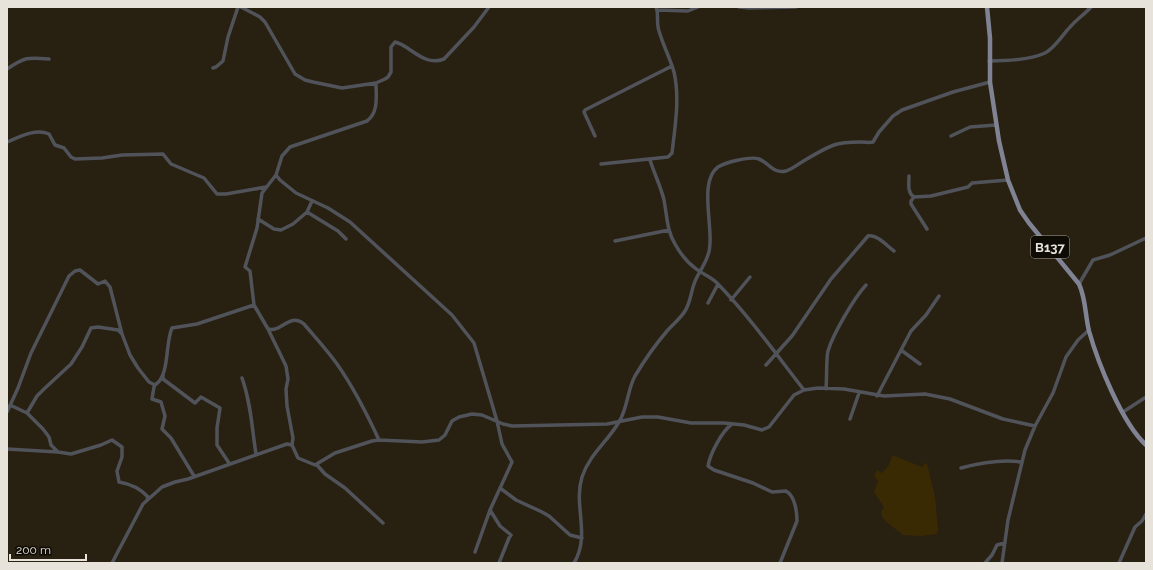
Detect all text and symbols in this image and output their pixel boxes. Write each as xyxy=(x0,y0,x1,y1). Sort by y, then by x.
road number: B137 xyxy=(1031,236,1069,258)
scale bar xyxy=(10,536,86,562)
text: 200 m xyxy=(16,543,51,557)

